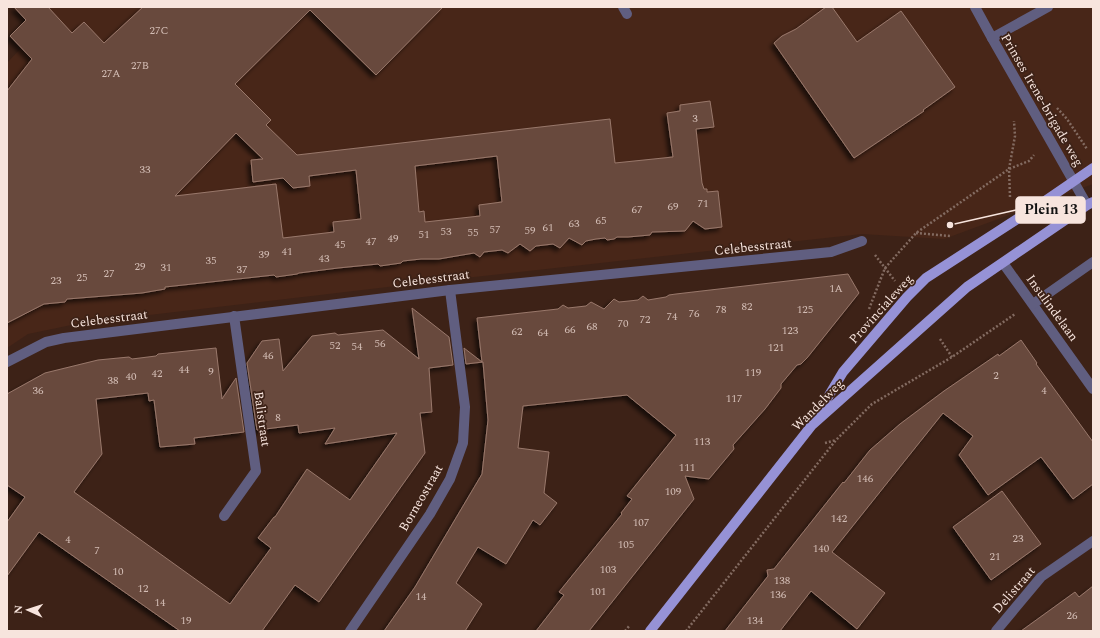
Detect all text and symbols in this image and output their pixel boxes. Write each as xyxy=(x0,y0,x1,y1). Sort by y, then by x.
house number: 27C xyxy=(150,22,169,39)
street label: Prinses Irene-brigade weg xyxy=(996,30,1088,170)
house number: 27B xyxy=(131,57,149,74)
house number: 27A xyxy=(101,65,121,82)
house number: 3 xyxy=(692,110,698,127)
house number: 33 xyxy=(140,161,151,178)
house number: 71 xyxy=(698,195,709,212)
callout: Plein 13 xyxy=(1016,197,1085,223)
house number: 69 xyxy=(668,198,679,215)
text: Plein 13 xyxy=(1024,199,1078,220)
house number: 67 xyxy=(632,201,643,218)
house number: 65 xyxy=(596,212,607,229)
house number: 63 xyxy=(569,215,580,232)
house number: 61 xyxy=(543,219,554,236)
house number: 57 xyxy=(490,221,501,238)
house number: 59 xyxy=(525,222,536,239)
house number: 53 xyxy=(441,223,452,240)
house number: 55 xyxy=(468,224,479,241)
house number: 51 xyxy=(419,226,430,243)
house number: 49 xyxy=(388,230,399,247)
house number: 47 xyxy=(366,233,377,250)
street label: Celebesstraat xyxy=(713,233,793,261)
house number: 45 xyxy=(335,236,346,253)
house number: 41 xyxy=(282,243,293,260)
house number: 39 xyxy=(259,246,270,263)
house number: 43 xyxy=(319,250,330,267)
house number: 35 xyxy=(206,252,217,269)
house number: 29 xyxy=(135,258,146,275)
house number: 31 xyxy=(161,259,172,276)
house number: 37 xyxy=(237,261,248,278)
street label: Celebesstraat xyxy=(391,264,471,294)
house number: 27 xyxy=(104,265,115,282)
house number: 25 xyxy=(77,269,88,286)
street label: Provincialeweg xyxy=(844,270,918,348)
street label: Insulindelaan xyxy=(1021,270,1083,346)
house number: 23 xyxy=(51,272,62,289)
house number: 1A xyxy=(829,280,843,297)
house number: 82 xyxy=(742,298,753,315)
house number: 78 xyxy=(716,301,727,318)
house number: 125 xyxy=(797,301,813,318)
street label: Celebesstraat xyxy=(69,304,149,334)
house number: 76 xyxy=(689,305,700,322)
house number: 74 xyxy=(667,308,678,325)
house number: 72 xyxy=(640,311,651,328)
house number: 70 xyxy=(618,315,629,332)
house number: 68 xyxy=(587,318,598,335)
house number: 66 xyxy=(565,321,576,338)
house number: 123 xyxy=(782,322,799,339)
house number: 62 xyxy=(512,323,523,340)
house number: 64 xyxy=(538,324,549,341)
house number: 56 xyxy=(375,335,386,352)
house number: 52 xyxy=(330,337,341,354)
house number: 54 xyxy=(352,338,363,355)
house number: 121 xyxy=(768,339,784,356)
house number: 46 xyxy=(263,347,274,364)
house number: 44 xyxy=(179,361,190,378)
house number: 9 xyxy=(208,363,214,380)
house number: 119 xyxy=(745,364,762,381)
house number: 42 xyxy=(152,365,163,382)
house number: 2 xyxy=(993,367,999,384)
house number: 40 xyxy=(126,368,137,385)
house number: 38 xyxy=(108,372,119,389)
street label: Wandelweg xyxy=(787,374,849,436)
house number: 36 xyxy=(33,382,44,399)
house number: 4 xyxy=(1041,382,1047,399)
street label: Balistraat xyxy=(248,390,276,448)
house number: 117 xyxy=(726,390,743,407)
house number: 8 xyxy=(275,409,281,426)
house number: 113 xyxy=(694,433,711,450)
house number: 111 xyxy=(679,459,695,476)
street label: Borneostraat xyxy=(394,460,448,535)
house number: 146 xyxy=(857,470,874,487)
house number: 109 xyxy=(665,483,682,500)
house number: 142 xyxy=(831,510,848,527)
house number: 107 xyxy=(633,514,650,531)
house number: 23 xyxy=(1013,530,1024,547)
house number: 4 xyxy=(65,531,71,548)
house number: 105 xyxy=(618,536,634,553)
house number: 140 xyxy=(813,540,830,557)
house number: 7 xyxy=(94,542,100,559)
house number: 21 xyxy=(990,548,1001,565)
house number: 103 xyxy=(600,561,617,578)
street label: Delistraat xyxy=(988,562,1041,618)
house number: 10 xyxy=(113,563,124,580)
house number: 138 xyxy=(774,572,791,589)
house number: 12 xyxy=(138,580,149,597)
house number: 101 xyxy=(590,583,606,600)
house number: 136 xyxy=(770,586,787,603)
house number: 14 xyxy=(416,588,427,605)
north arrow xyxy=(8,590,48,630)
house number: 14 xyxy=(155,594,166,611)
text: N xyxy=(10,605,27,614)
house number: 26 xyxy=(1067,607,1078,624)
house number: 19 xyxy=(181,612,192,629)
house number: 134 xyxy=(747,612,764,629)

